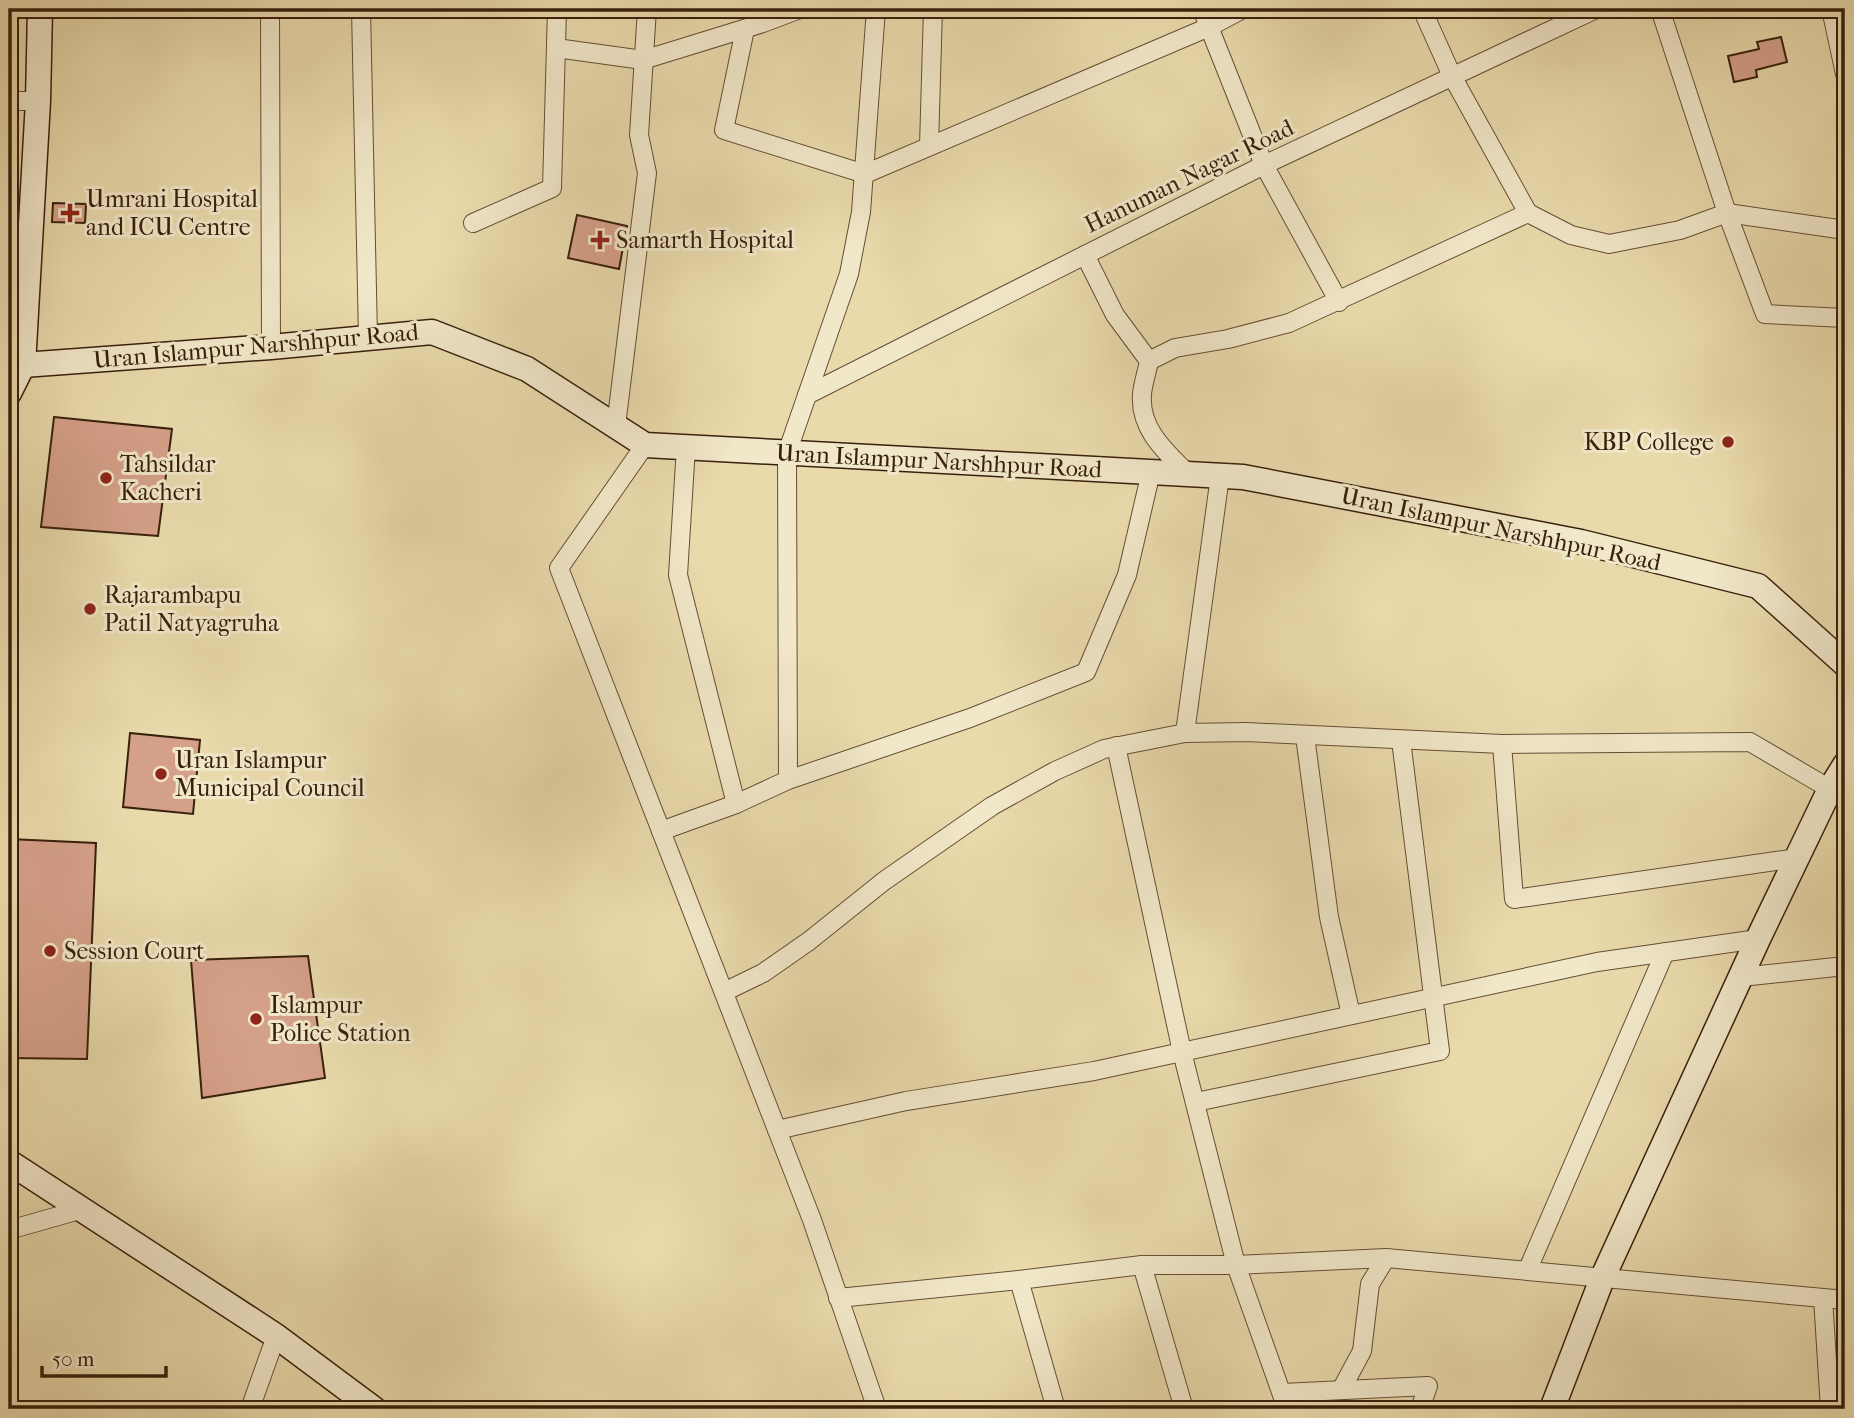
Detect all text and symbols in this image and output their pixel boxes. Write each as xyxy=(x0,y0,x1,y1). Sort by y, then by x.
street label: Hanuman Nagar Road xyxy=(1080,113,1299,239)
place label: Umrani Hospital and ICU Centre xyxy=(86,185,258,241)
marker: Umrani Hospital and ICU Centre xyxy=(60,203,80,223)
place label: Samarth Hospital xyxy=(616,226,794,254)
marker: Samarth Hospital xyxy=(590,230,610,250)
street label: Uran Islampur Narshhpur Road xyxy=(92,318,421,374)
place label: KBP College xyxy=(1584,428,1714,456)
marker: KBP College xyxy=(1720,434,1736,450)
street label: Uran Islampur Narshhpur Road xyxy=(775,438,1104,484)
place label: Tahsildar Kacheri xyxy=(120,450,216,506)
marker: Tahsildar Kacheri xyxy=(98,470,114,486)
street label: Uran Islampur Narshhpur Road xyxy=(1338,481,1665,577)
place label: Rajarambapu Patil Natyagruha xyxy=(104,581,280,637)
marker: Rajarambapu Patil Natyagruha xyxy=(82,601,98,617)
place label: Uran Islampur Municipal Council xyxy=(175,746,365,802)
marker: Uran Islampur Municipal Council xyxy=(153,766,169,782)
place label: Session Court xyxy=(64,937,205,965)
marker: Session Court xyxy=(42,943,58,959)
place label: Islampur Police Station xyxy=(270,991,411,1047)
marker: Islampur Police Station xyxy=(248,1011,264,1027)
scale bar xyxy=(42,1334,166,1378)
text: 50 m xyxy=(52,1347,95,1371)

